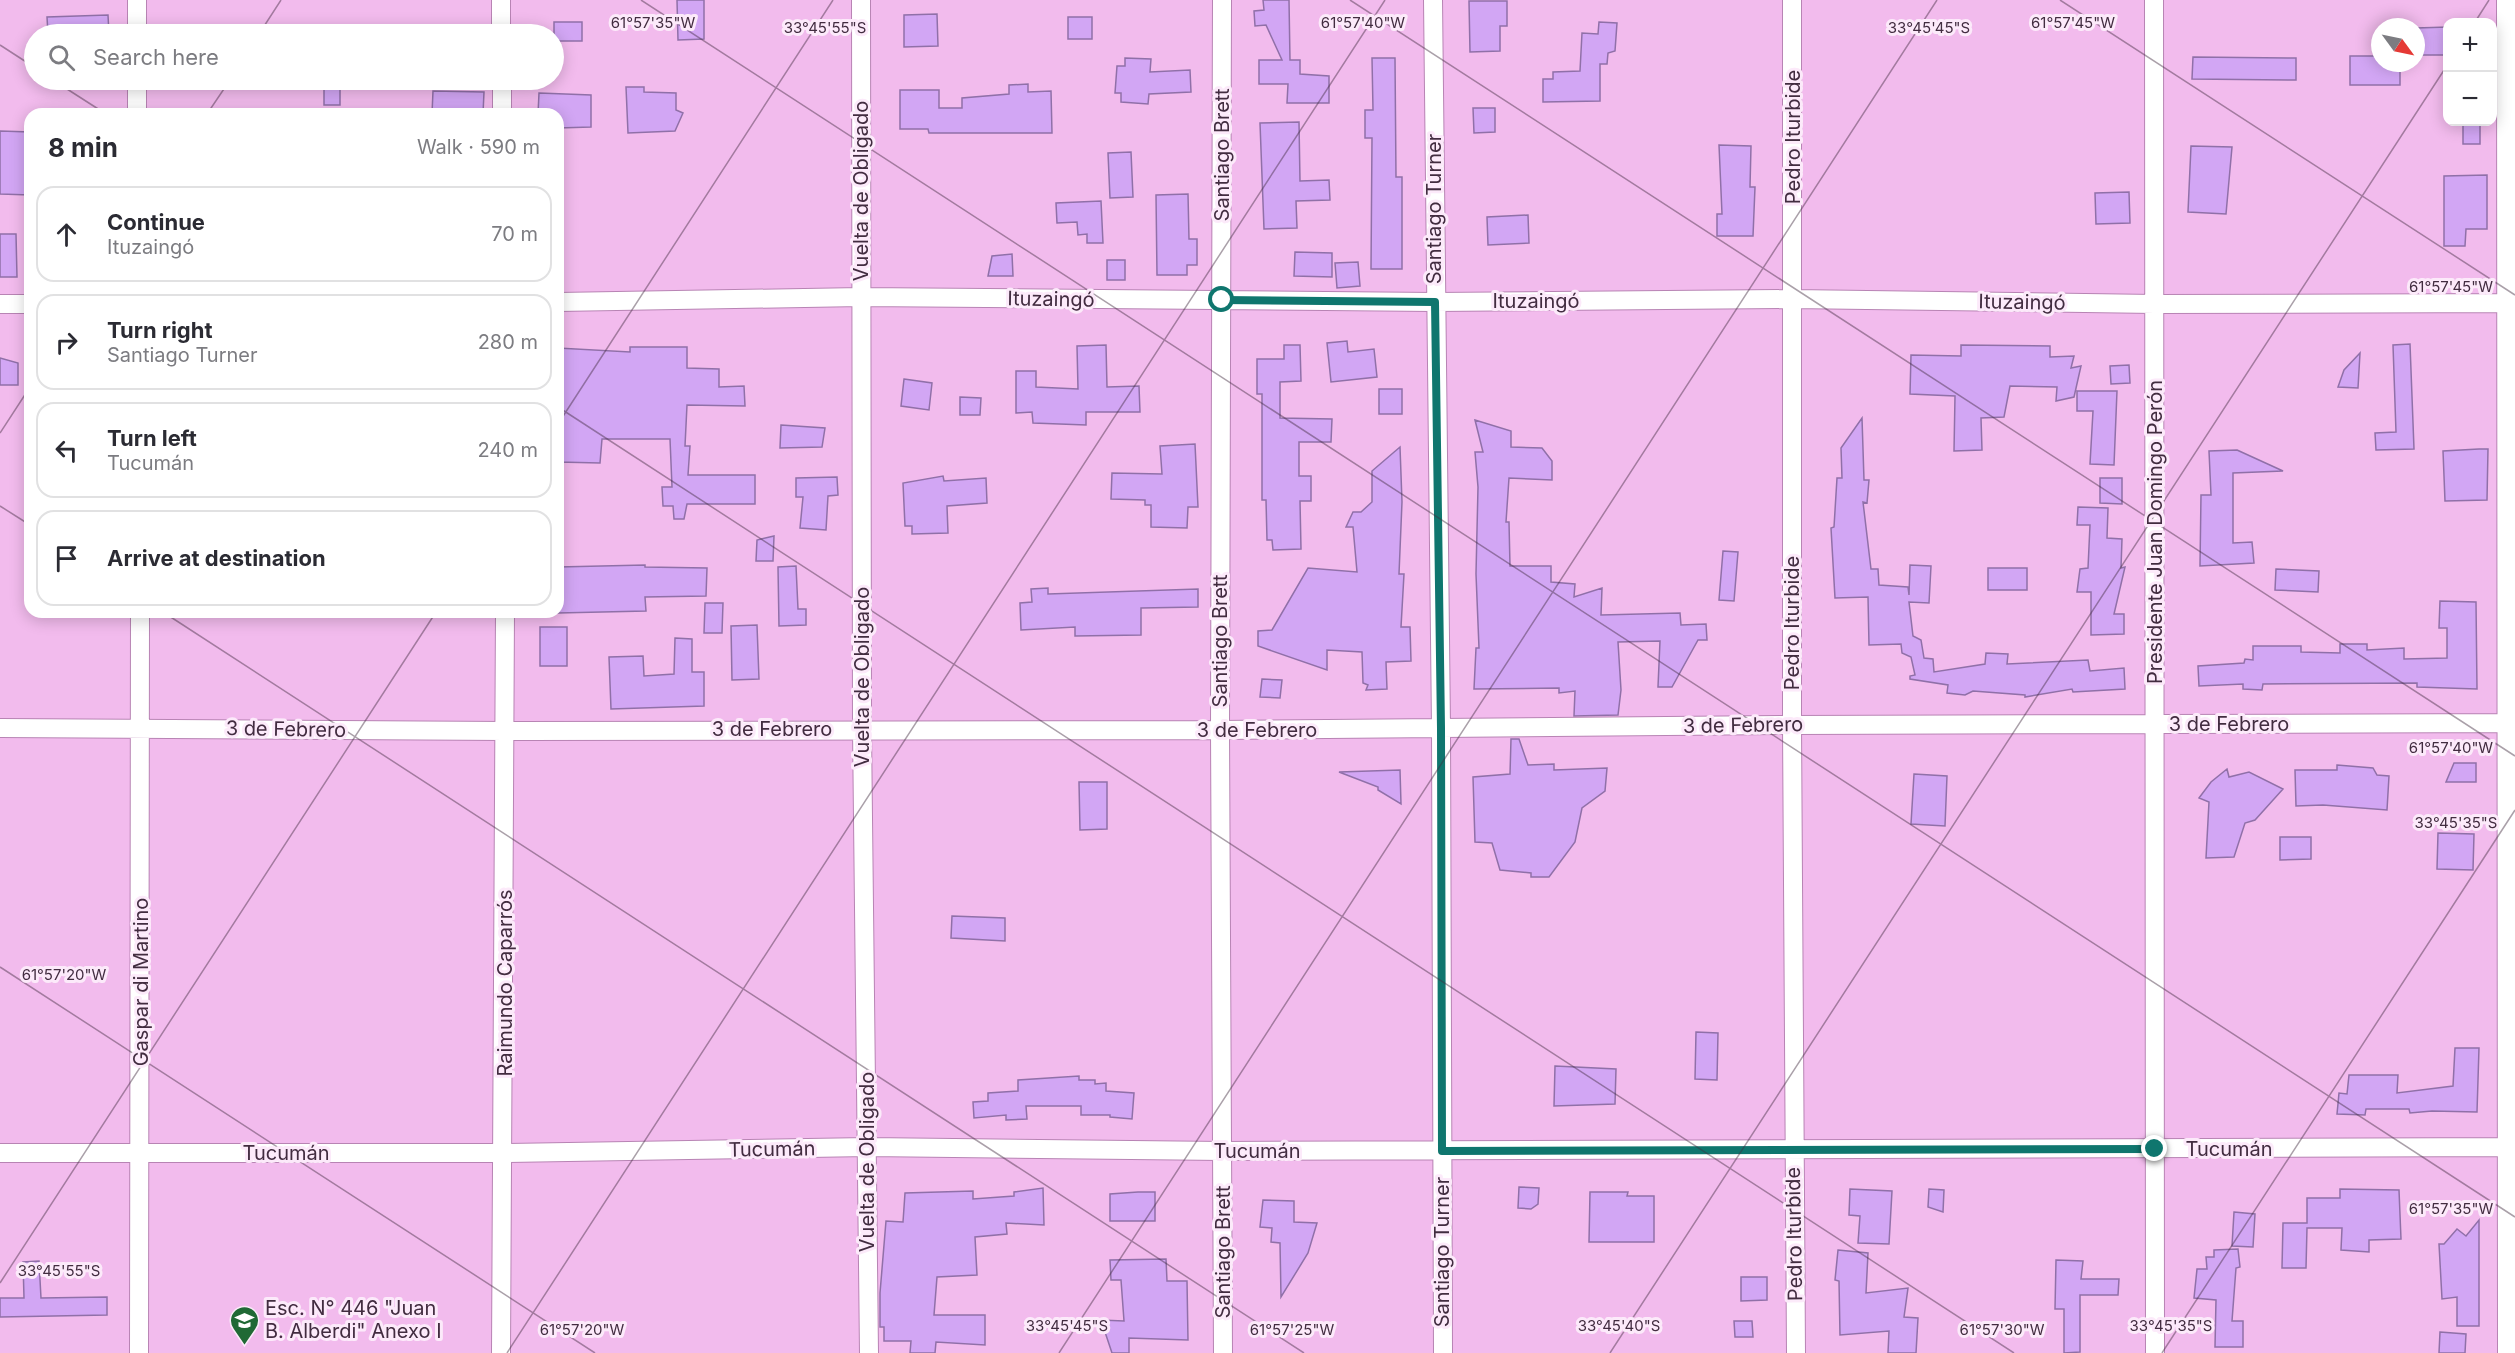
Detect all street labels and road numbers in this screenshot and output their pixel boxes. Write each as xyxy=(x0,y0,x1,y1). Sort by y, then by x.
street label: Pedro Iturbide xyxy=(1781,70,1805,204)
street label: Santiago Brett xyxy=(1210,88,1234,221)
street label: Vuelta de Obligado xyxy=(849,101,873,281)
street label: Santiago Turner xyxy=(1422,133,1446,284)
street label: Ituzaingó xyxy=(1007,286,1095,312)
street label: Ituzaingó xyxy=(1492,289,1580,313)
street label: Ituzaingó xyxy=(1978,289,2066,315)
street label: Presidente Juan Domingo Perón xyxy=(2143,380,2167,684)
street label: Pedro Iturbide xyxy=(1780,556,1804,690)
street label: Santiago Brett xyxy=(1208,574,1232,707)
street label: Vuelta de Obligado xyxy=(850,587,874,767)
street label: 3 de Febrero xyxy=(1683,712,1803,738)
street label: 3 de Febrero xyxy=(2169,712,2289,736)
street label: 3 de Febrero xyxy=(226,716,346,742)
street label: 3 de Febrero xyxy=(712,717,832,741)
street label: 3 de Febrero xyxy=(1197,718,1317,742)
street label: Raimundo Caparrós xyxy=(493,890,517,1076)
street label: Gaspar di Martino xyxy=(129,898,153,1066)
street label: Vuelta de Obligado xyxy=(855,1072,879,1252)
street label: Tucumán xyxy=(728,1136,816,1162)
street label: Tucumán xyxy=(2185,1137,2273,1161)
street label: Tucumán xyxy=(1213,1139,1301,1163)
street label: Tucumán xyxy=(242,1141,330,1165)
street label: Pedro Iturbide xyxy=(1781,1167,1807,1301)
street label: Santiago Turner xyxy=(1430,1176,1454,1327)
street label: Santiago Brett xyxy=(1211,1185,1235,1318)

